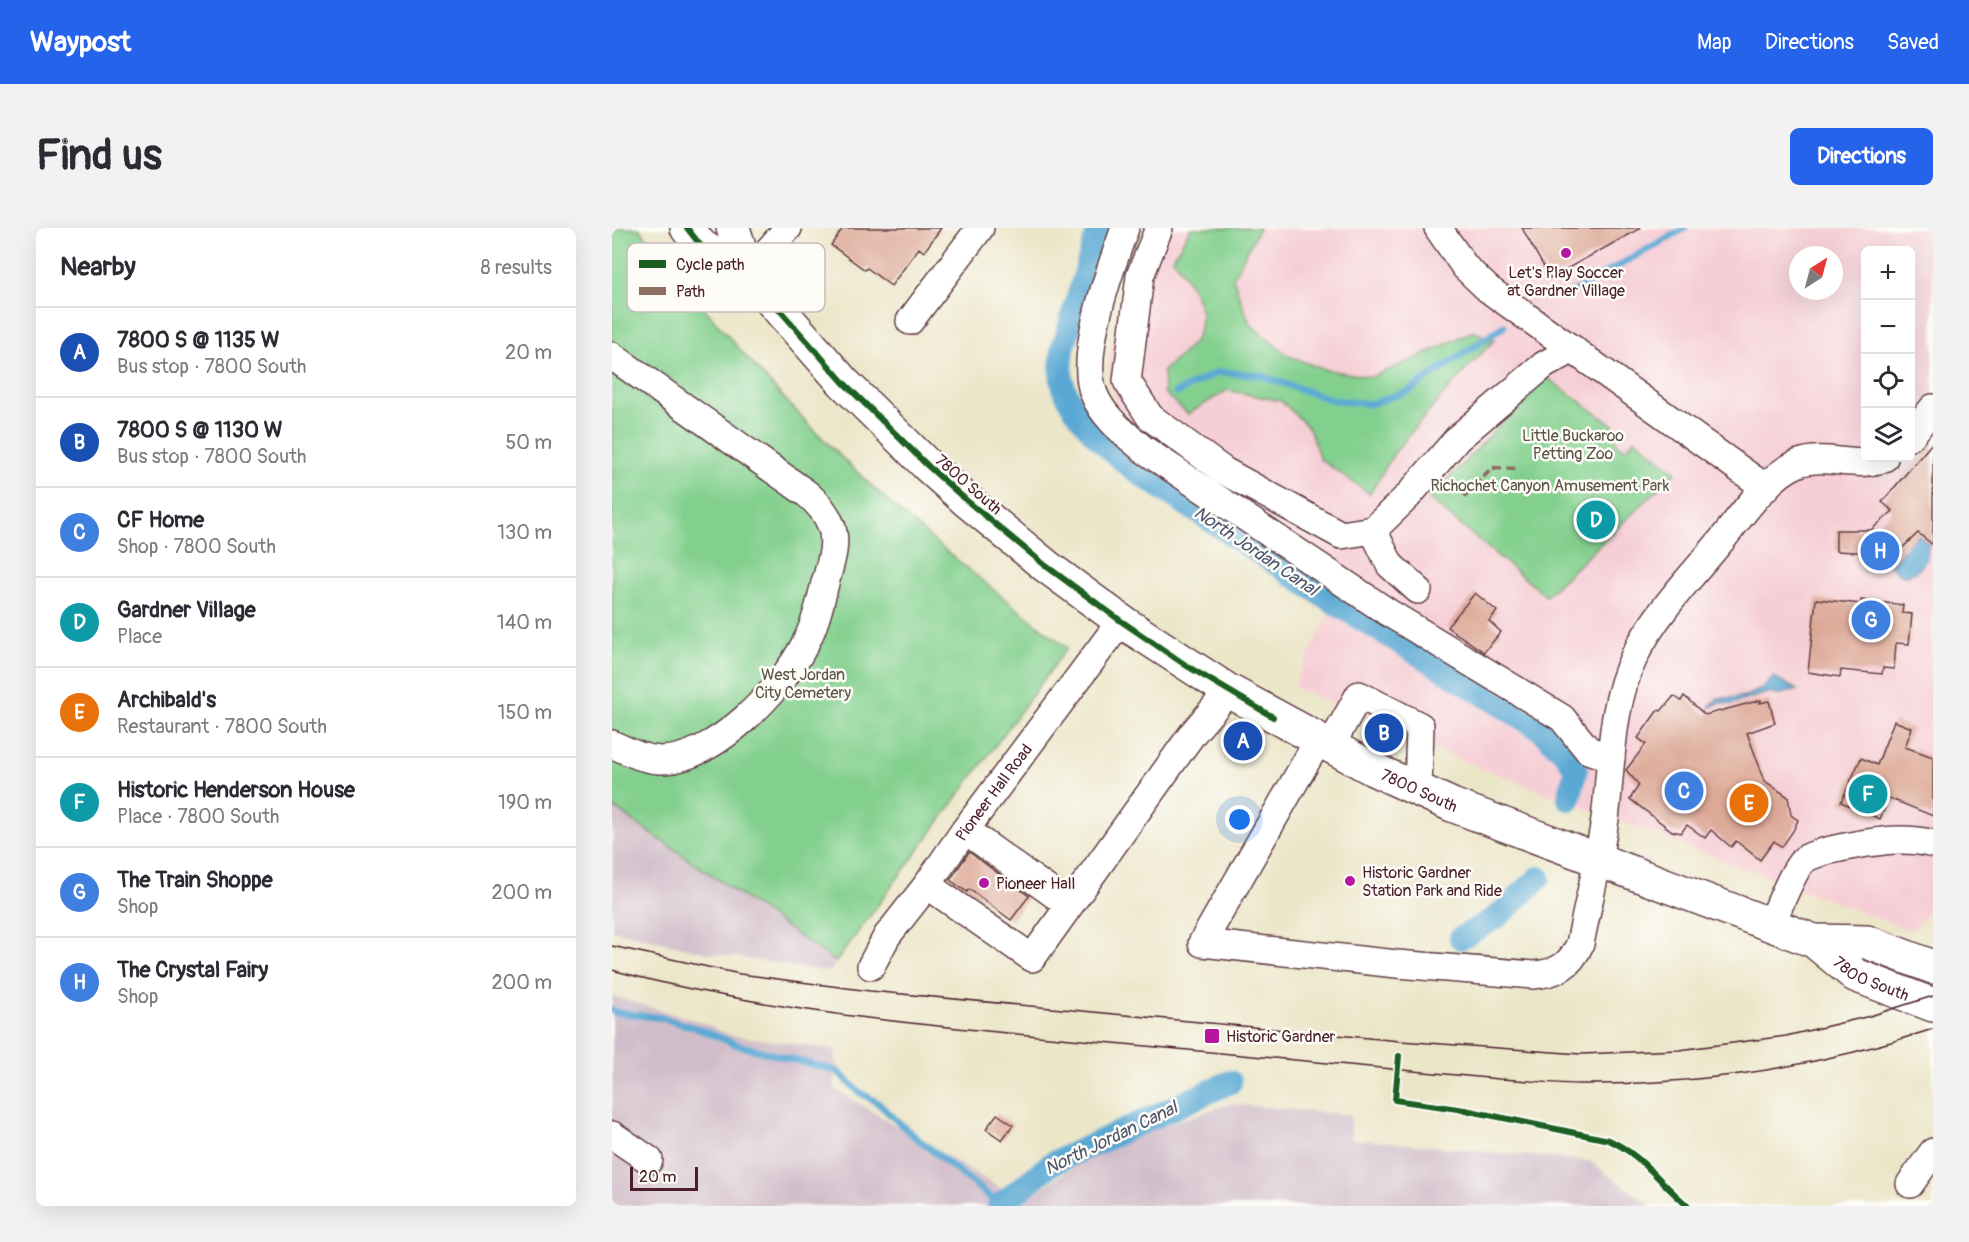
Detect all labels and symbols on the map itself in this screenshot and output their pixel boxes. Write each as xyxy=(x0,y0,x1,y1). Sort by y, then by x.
legend xyxy=(627,243,825,312)
marker: Let's Play Soccer at Gardner Village xyxy=(1559,246,1573,260)
north arrow xyxy=(1789,246,1843,300)
text: Cycle path xyxy=(676,255,744,275)
place label: Let's Play Soccer at Gardner Village xyxy=(1507,263,1625,301)
text: Path xyxy=(676,282,705,302)
park label: Little Buckaroo Petting Zoo xyxy=(1522,426,1624,464)
street label: 7800 South xyxy=(931,450,1006,519)
park label: Richochet Canyon Amusement Park xyxy=(1431,476,1670,496)
pin: D xyxy=(1576,498,1616,542)
water label: North Jordan Canal xyxy=(1189,501,1324,602)
pin: H xyxy=(1860,528,1900,574)
pin: G xyxy=(1852,598,1890,642)
park label: West Jordan City Cemetery xyxy=(755,665,851,703)
pin: B xyxy=(1364,710,1404,756)
pin: A xyxy=(1224,718,1262,764)
street label: Pioneer Hall Road xyxy=(952,740,1037,845)
street label: 7800 South xyxy=(1378,765,1460,817)
pin: C xyxy=(1664,768,1704,814)
pin: F xyxy=(1848,772,1888,816)
pin: E xyxy=(1730,780,1768,826)
your location xyxy=(1225,805,1254,834)
place label: Historic Gardner Station Park and Ride xyxy=(1362,863,1502,901)
place label: Pioneer Hall xyxy=(996,874,1075,894)
marker: Historic Gardner Station Park and Ride xyxy=(1343,874,1357,888)
marker: Pioneer Hall xyxy=(977,876,991,890)
street label: 7800 South xyxy=(1829,952,1912,1006)
marker: Historic Gardner xyxy=(1203,1027,1221,1045)
place label: Historic Gardner xyxy=(1226,1027,1336,1047)
water label: North Jordan Canal xyxy=(1041,1096,1183,1181)
scale bar xyxy=(630,1164,698,1192)

